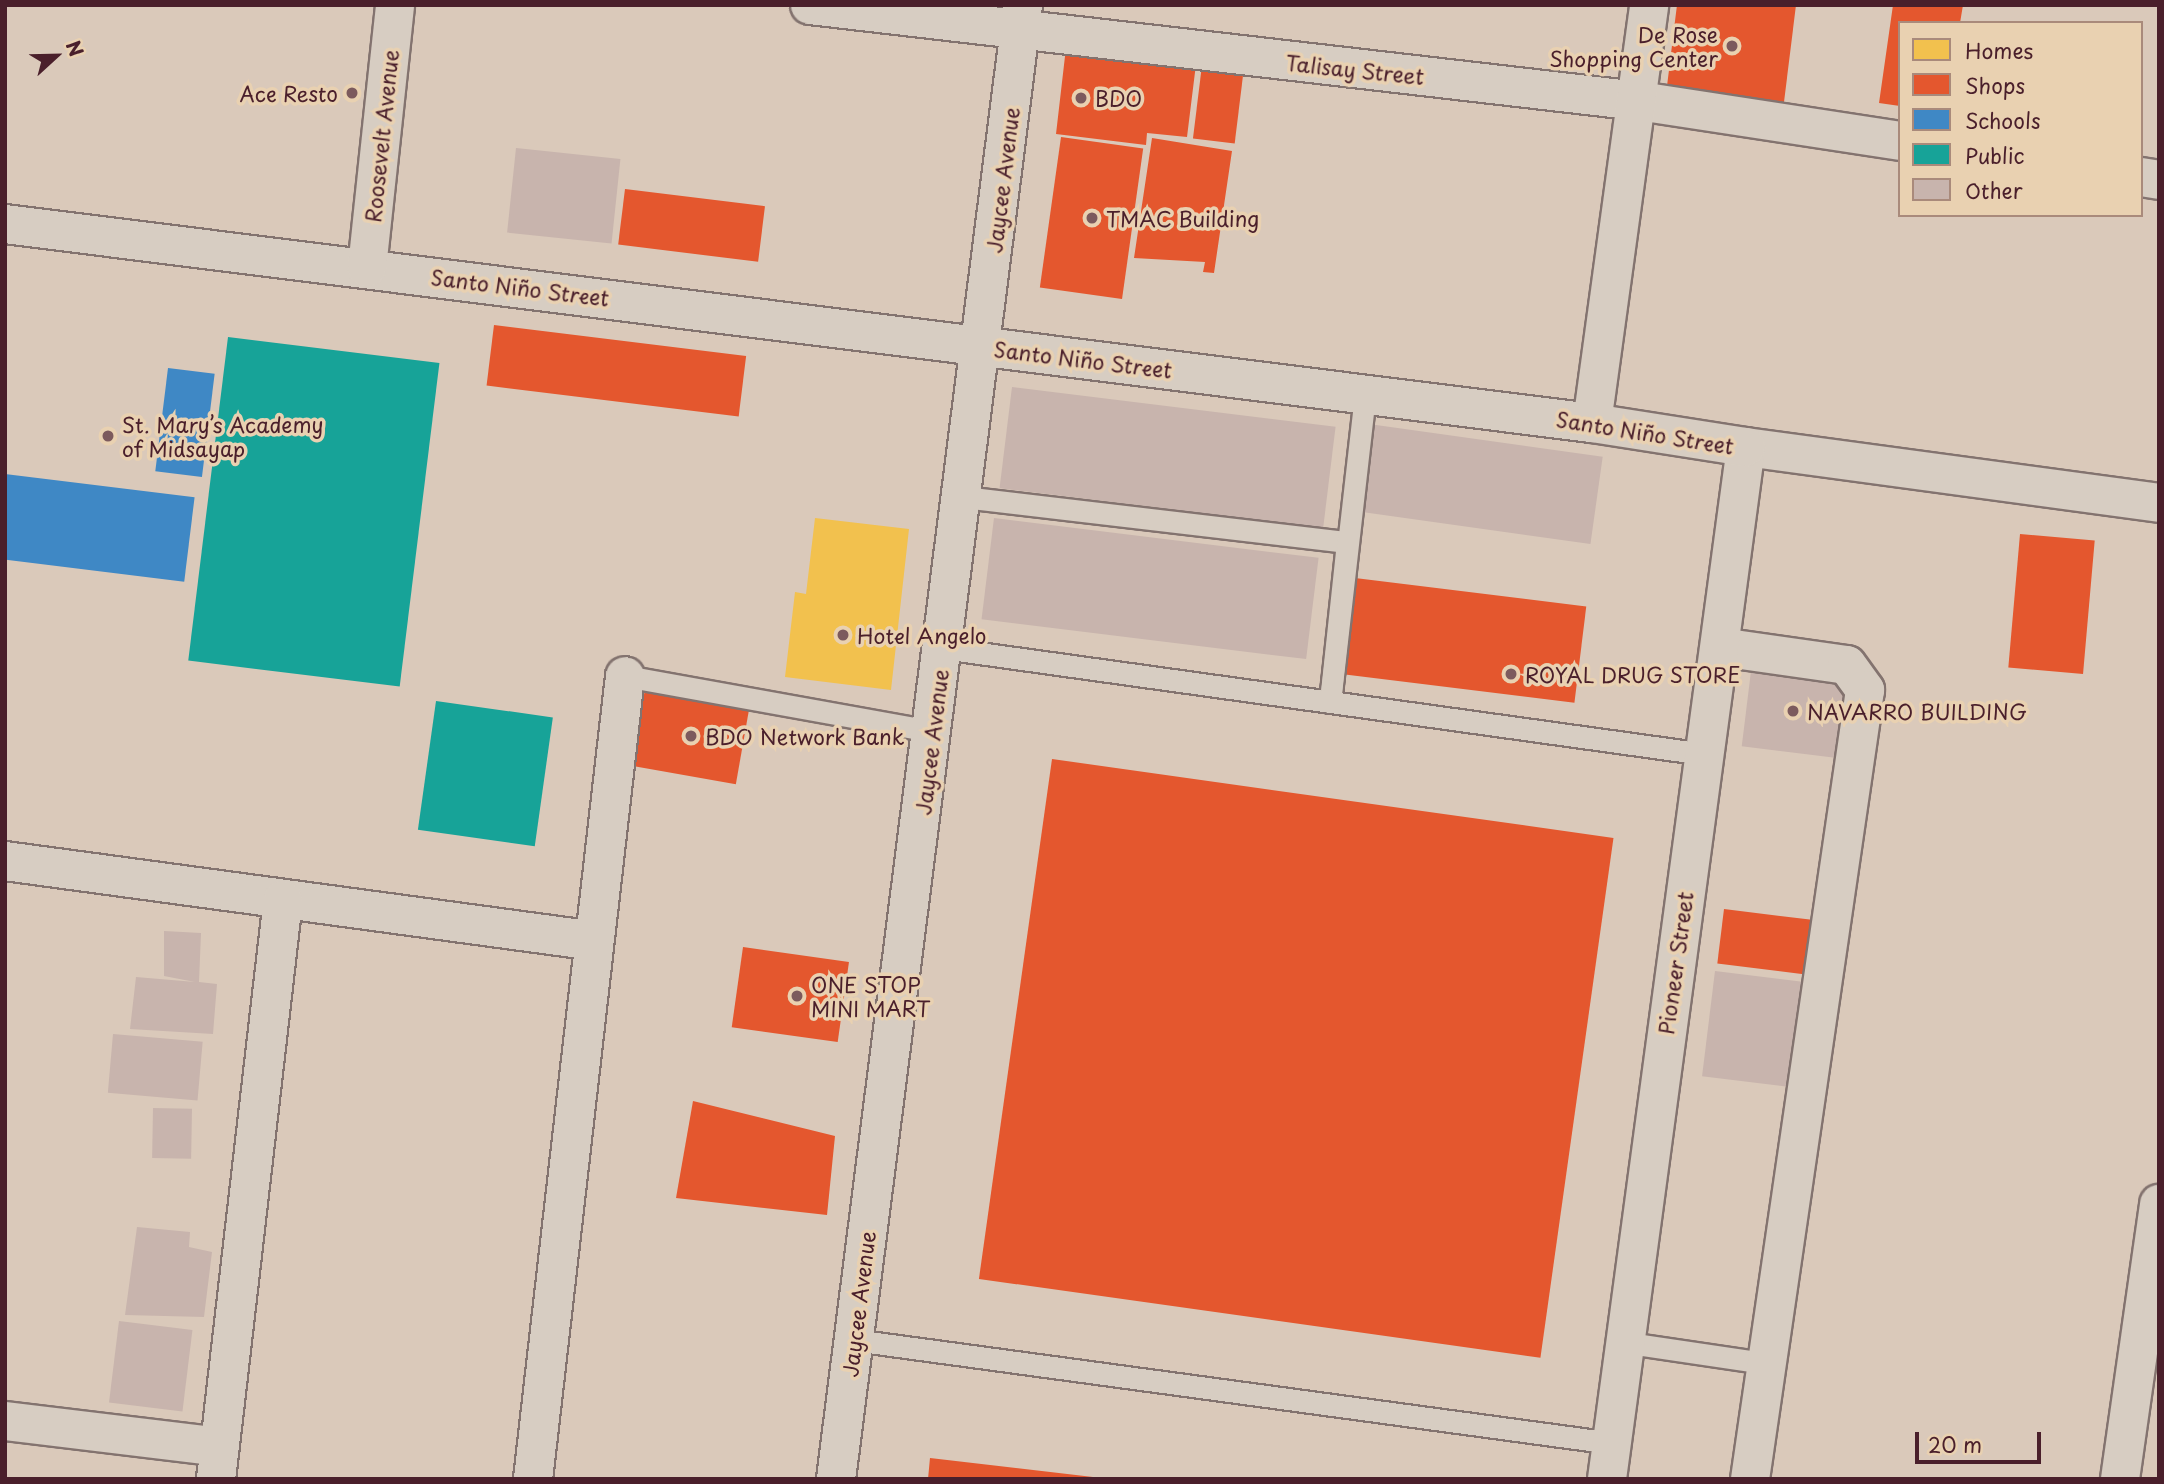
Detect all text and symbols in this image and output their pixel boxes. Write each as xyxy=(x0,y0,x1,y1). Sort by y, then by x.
north arrow xyxy=(21,21,91,91)
place label: De Rose Shopping Center xyxy=(1549,21,1718,71)
legend xyxy=(1898,21,2143,217)
text: Homes xyxy=(1965,34,2033,66)
text: N xyxy=(60,36,91,60)
marker: De Rose Shopping Center xyxy=(1724,38,1740,54)
street label: Roosevelt Avenue xyxy=(359,48,403,224)
street label: Talisay Street xyxy=(1284,49,1426,89)
text: Shops xyxy=(1965,69,2025,101)
place label: Ace Resto xyxy=(238,80,338,106)
marker: Ace Resto xyxy=(344,85,360,101)
place label: BDO xyxy=(1095,85,1142,111)
marker: BDO xyxy=(1073,90,1089,106)
street label: Jaycee Avenue xyxy=(980,104,1024,256)
text: Schools xyxy=(1965,104,2041,136)
text: Public xyxy=(1965,139,2025,171)
text: Other xyxy=(1965,174,2023,206)
place label: TMAC Building xyxy=(1106,205,1260,231)
marker: TMAC Building xyxy=(1084,210,1100,226)
street label: Santo Niño Street xyxy=(429,263,611,311)
street label: Santo Niño Street xyxy=(992,335,1174,383)
street label: Santo Niño Street xyxy=(1554,405,1736,459)
place label: St. Mary’s Academy of Midsayap xyxy=(122,411,324,461)
marker: St. Mary’s Academy of Midsayap xyxy=(100,428,116,444)
place label: Hotel Angelo xyxy=(857,622,987,648)
marker: Hotel Angelo xyxy=(835,627,851,643)
place label: ROYAL DRUG STORE xyxy=(1525,661,1745,687)
street label: Jaycee Avenue xyxy=(909,666,953,818)
marker: ROYAL DRUG STORE xyxy=(1503,666,1519,682)
place label: NAVARRO BUILDING xyxy=(1807,698,2028,724)
marker: NAVARRO BUILDING xyxy=(1785,703,1801,719)
place label: BDO Network Bank xyxy=(705,723,906,749)
marker: BDO Network Bank xyxy=(683,728,699,744)
street label: Pioneer Street xyxy=(1652,889,1698,1037)
place label: ONE STOP MINI MART xyxy=(811,971,930,1021)
marker: ONE STOP MINI MART xyxy=(789,988,805,1004)
street label: Jaycee Avenue xyxy=(836,1228,880,1380)
scale bar xyxy=(1919,1418,2045,1462)
text: 20 m xyxy=(1928,1428,1982,1460)

